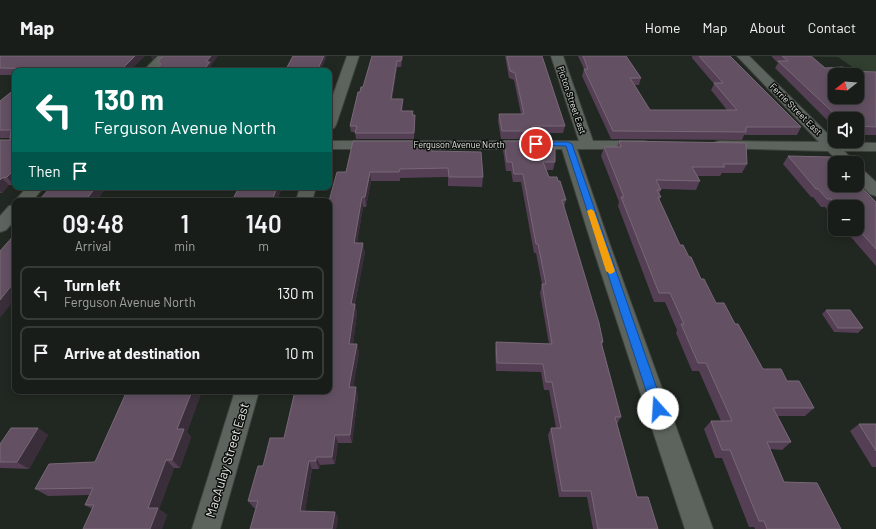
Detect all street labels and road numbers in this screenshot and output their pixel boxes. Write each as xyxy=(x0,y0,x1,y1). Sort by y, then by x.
street label: Picton Street East xyxy=(555,65,589,135)
street label: Ferrie Street East xyxy=(768,81,824,137)
street label: Ferguson Avenue North xyxy=(413,139,505,150)
street label: MacAulay Street East xyxy=(202,401,252,519)

